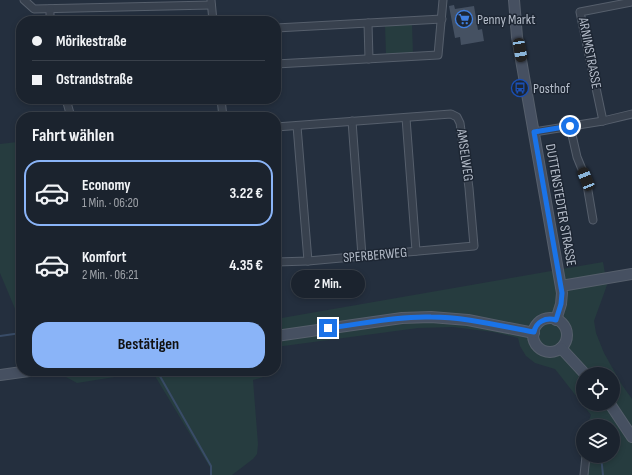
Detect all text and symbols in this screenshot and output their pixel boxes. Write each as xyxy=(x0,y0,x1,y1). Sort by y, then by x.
supermarket icon: Penny Markt xyxy=(454,9,474,29)
place label: Penny Markt xyxy=(477,11,535,28)
street label: ARNIMSTRASSE xyxy=(575,15,605,90)
text: Mörikestraße xyxy=(56,32,127,51)
car xyxy=(512,37,528,63)
text: Ostrandstraße xyxy=(56,70,133,89)
bus stop icon: Posthof xyxy=(510,78,530,98)
place label: Posthof xyxy=(533,80,571,97)
route start xyxy=(561,117,579,135)
text: Fahrt wählen xyxy=(32,125,114,146)
street label: AMSELWEG xyxy=(453,127,477,182)
street label: DUTTENSTEDTER STRASSE xyxy=(542,143,580,268)
car xyxy=(576,166,596,192)
icon: car xyxy=(34,175,70,211)
text: Economy xyxy=(82,176,131,195)
text: 3.22 € xyxy=(229,184,263,203)
text: 1 Min. · 06:20 xyxy=(82,195,139,211)
street label: SPERBERWEG xyxy=(342,244,408,266)
icon: car xyxy=(34,247,70,283)
text: Komfort xyxy=(82,248,126,267)
text: 4.35 € xyxy=(229,256,263,275)
text: 2 Min. · 06:21 xyxy=(82,267,138,283)
callout: 2 Min. xyxy=(291,270,365,298)
text: 2 Min. xyxy=(314,276,342,292)
route end xyxy=(319,319,337,337)
button: Bestätigen xyxy=(32,322,265,368)
map controls xyxy=(576,367,620,463)
button: locate xyxy=(576,367,620,411)
button: layers xyxy=(576,419,620,463)

